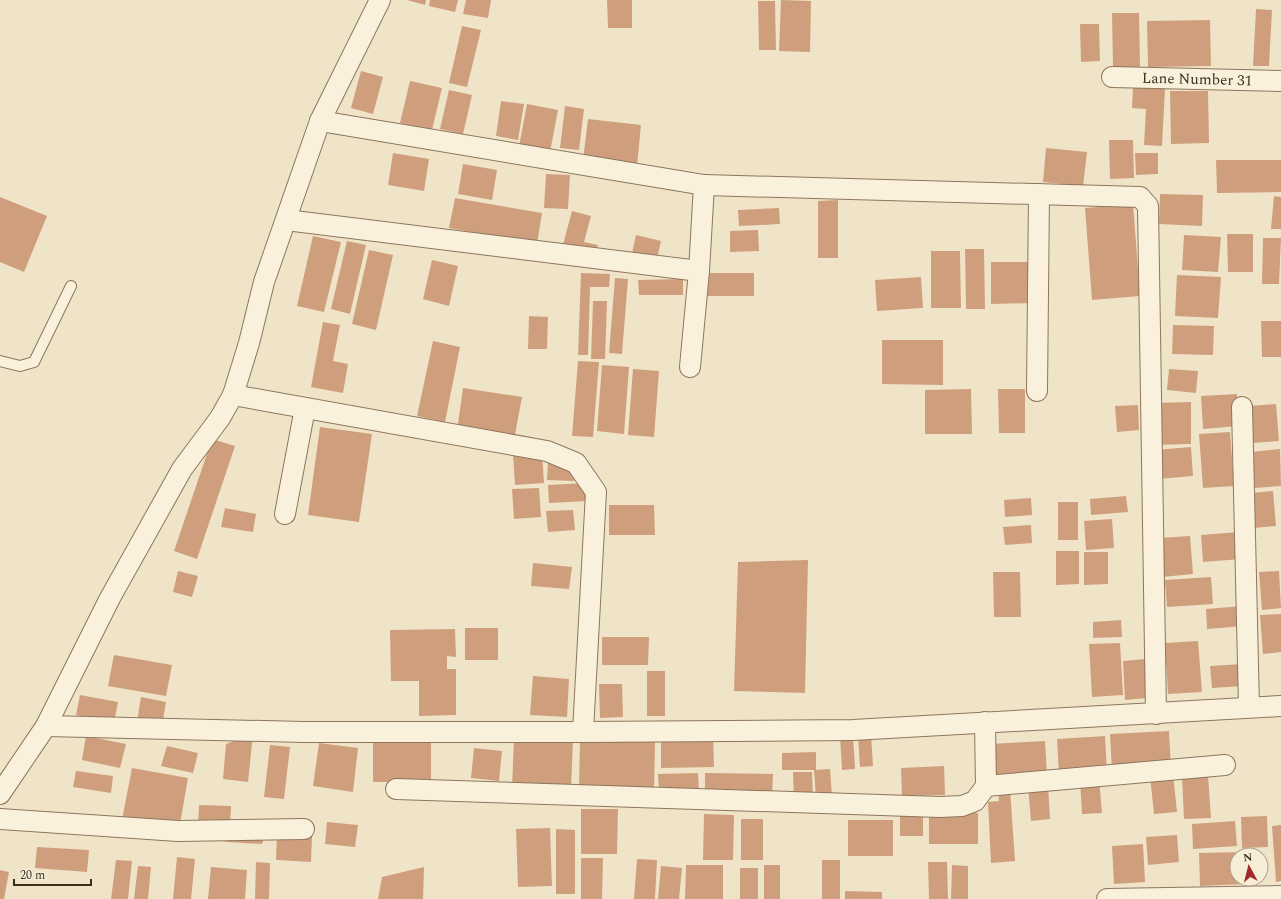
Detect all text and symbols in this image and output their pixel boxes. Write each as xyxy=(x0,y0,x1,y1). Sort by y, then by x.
street label: Lane Number 31 xyxy=(1142,67,1252,92)
north arrow xyxy=(1229,847,1269,887)
text: N xyxy=(1242,849,1253,867)
scale bar xyxy=(14,861,91,887)
text: 20 m xyxy=(20,866,45,885)

